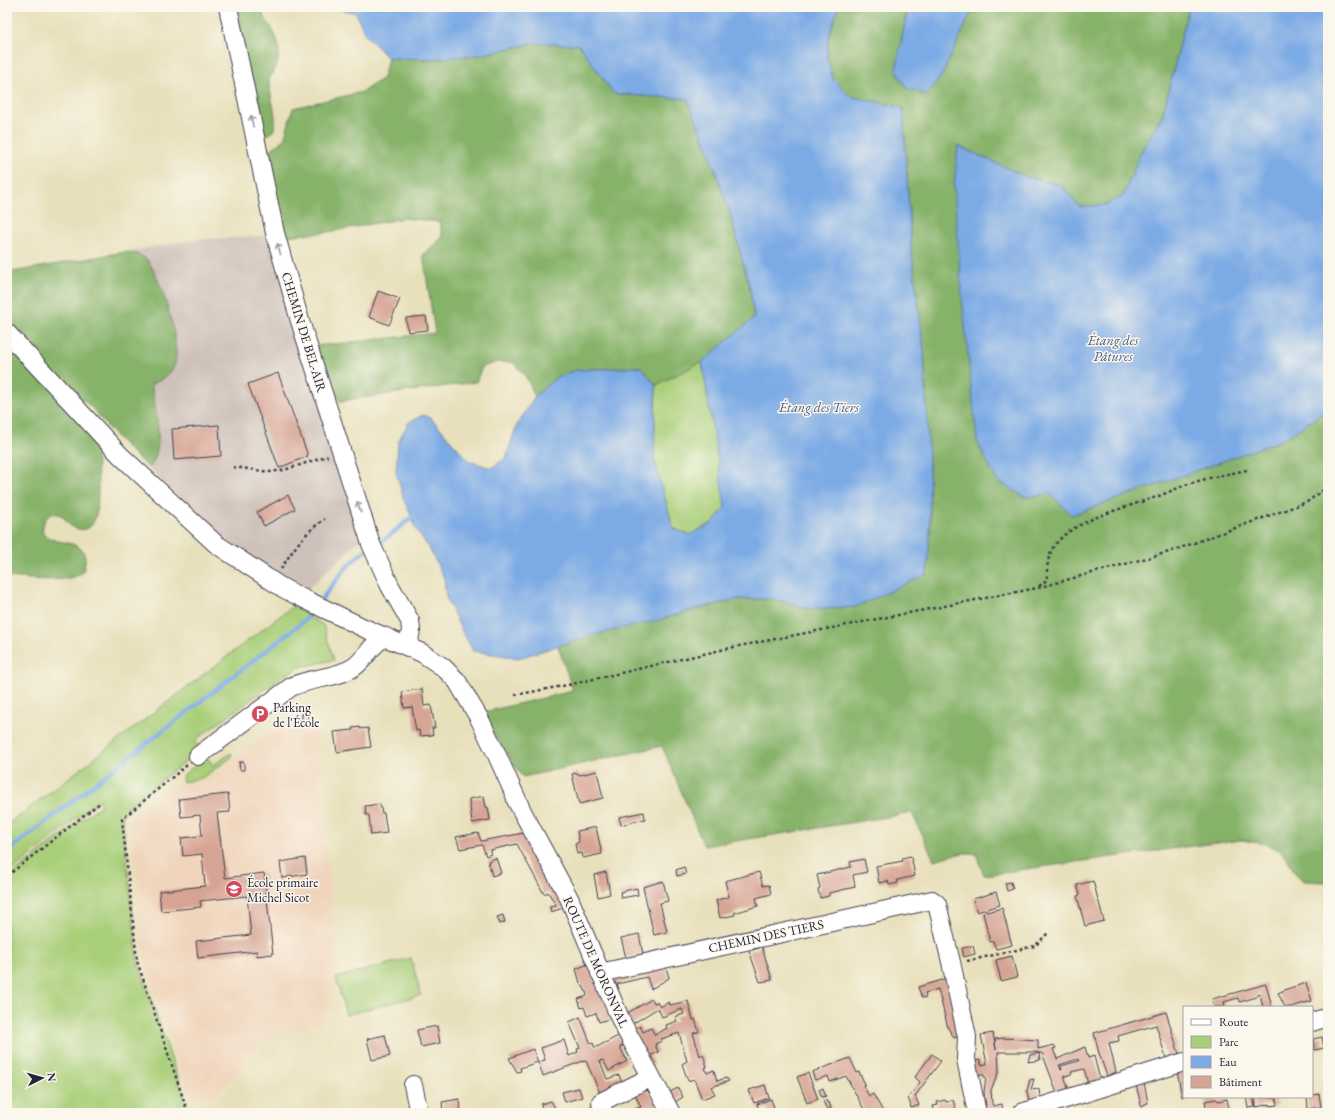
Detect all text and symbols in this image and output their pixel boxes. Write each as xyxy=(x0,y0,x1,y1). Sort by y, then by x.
one-way arrow xyxy=(248,115,256,128)
one-way arrow xyxy=(275,242,282,255)
street label: CHEMIN DE BEL-AIR xyxy=(278,270,331,395)
water label: Étang des Pâtures xyxy=(1087,331,1138,365)
water label: Étang des Tiers xyxy=(778,398,859,416)
one-way arrow xyxy=(355,500,362,513)
place label: Parking de l'École xyxy=(273,699,319,731)
parking icon: Parking de l'École xyxy=(250,704,270,724)
place label: École primaire Michel Sicot xyxy=(247,874,318,906)
school or university icon: École primaire Michel Sicot xyxy=(224,879,244,899)
street label: ROUTE DE MORONVAL xyxy=(559,894,633,1031)
street label: CHEMIN DES TIERS xyxy=(707,915,825,957)
legend xyxy=(1183,1006,1313,1098)
text: Route xyxy=(1219,1014,1249,1030)
text: Parc xyxy=(1219,1034,1239,1050)
text: Eau xyxy=(1219,1054,1237,1070)
north arrow xyxy=(22,1058,62,1098)
text: N xyxy=(45,1072,59,1082)
text: Bâtiment xyxy=(1219,1074,1262,1090)

